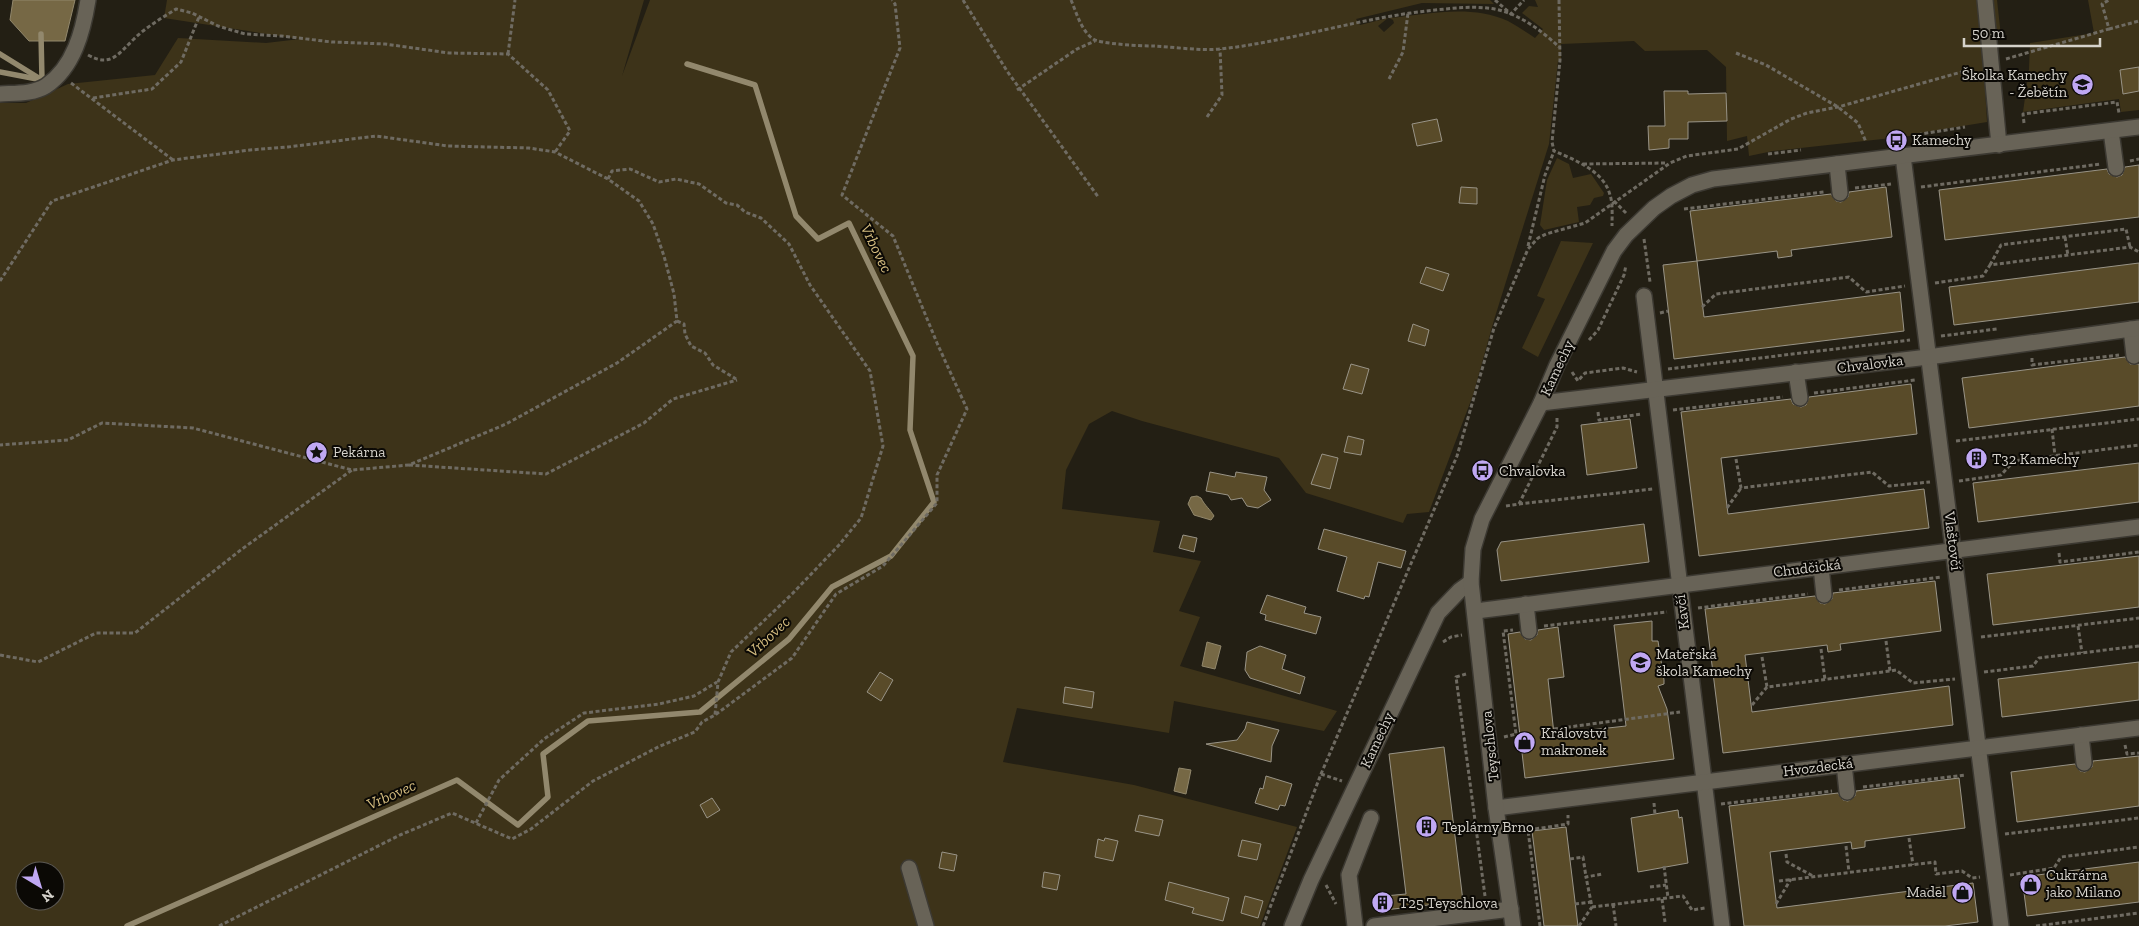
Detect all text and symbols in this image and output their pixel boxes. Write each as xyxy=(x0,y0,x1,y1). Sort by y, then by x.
scale bar xyxy=(1964,15,2100,47)
text: 50 m xyxy=(1972,24,2005,42)
place label: Školka Kamechy - Žebětín xyxy=(1962,66,2067,101)
school or university icon: Školka Kamechy - Žebětín xyxy=(2071,72,2095,96)
bus stop icon: Kamechy xyxy=(1884,128,1908,152)
place label: Kamechy xyxy=(1912,131,1972,149)
water label: Vrbovec xyxy=(857,221,896,276)
street label: Kamechy xyxy=(1536,337,1578,399)
street label: Chvalovka xyxy=(1836,351,1904,377)
place icon: Pekárna xyxy=(305,440,329,464)
place label: Pekárna xyxy=(333,443,386,461)
building icon: T32 Kamechy xyxy=(1964,447,1988,471)
place label: T32 Kamechy xyxy=(1992,450,2080,468)
bus stop icon: Chvalovka xyxy=(1471,459,1495,483)
place label: Chvalovka xyxy=(1499,462,1566,480)
street label: Vlaštovčí xyxy=(1940,510,1966,571)
street label: Chudčická xyxy=(1772,555,1842,581)
street label: Kavčí xyxy=(1671,593,1693,631)
water label: Vrbovec xyxy=(743,612,794,661)
place label: Mateřská škola Kamechy xyxy=(1656,645,1752,680)
school or university icon: Mateřská škola Kamechy xyxy=(1628,651,1652,675)
street label: Kamechy xyxy=(1356,709,1398,771)
street label: Teyschlova xyxy=(1477,710,1503,782)
place label: Království makronek xyxy=(1541,724,1607,759)
shop icon: Království makronek xyxy=(1513,730,1537,754)
street label: Hvozdecká xyxy=(1782,754,1854,780)
water label: Vrbovec xyxy=(364,775,419,814)
building icon: Teplárny Brno xyxy=(1414,815,1438,839)
place label: Teplárny Brno xyxy=(1442,818,1534,836)
north arrow xyxy=(15,861,65,911)
place label: Cukrárna jako Milano xyxy=(2045,866,2121,901)
shop icon: Cukrárna jako Milano xyxy=(2018,872,2042,896)
shop icon: Madel xyxy=(1950,880,1974,904)
place label: Madel xyxy=(1906,883,1946,901)
text: N xyxy=(38,886,57,906)
building icon: T25 Teyschlova xyxy=(1371,891,1395,915)
place label: T25 Teyschlova xyxy=(1399,894,1498,912)

